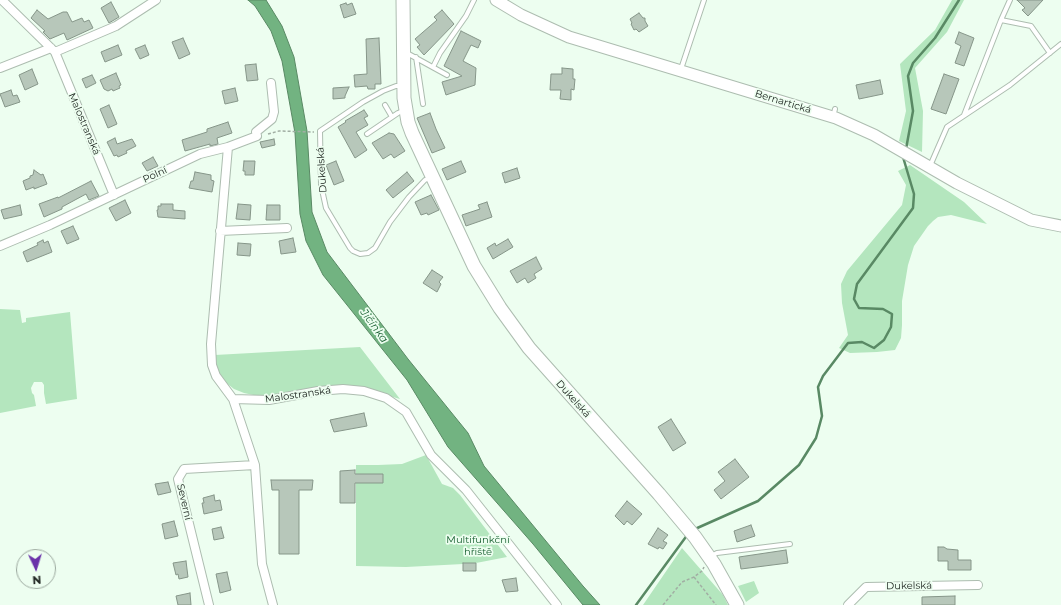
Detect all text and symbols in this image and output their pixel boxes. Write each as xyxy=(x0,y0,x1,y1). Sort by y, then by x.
street label: Bernartická xyxy=(753,88,813,116)
street label: Malostranská xyxy=(66,91,102,157)
street label: Dukelská xyxy=(314,147,330,193)
street label: Polní xyxy=(141,164,169,186)
water label: Jičínka xyxy=(357,307,391,345)
street label: Dukelská xyxy=(553,378,593,420)
street label: Malostranská xyxy=(264,384,332,406)
street label: Severní xyxy=(174,483,194,521)
park label: Multifunkční hřiště xyxy=(446,534,510,558)
north arrow xyxy=(16,549,56,589)
text: N xyxy=(32,573,42,587)
street label: Dukelská xyxy=(886,580,932,592)

